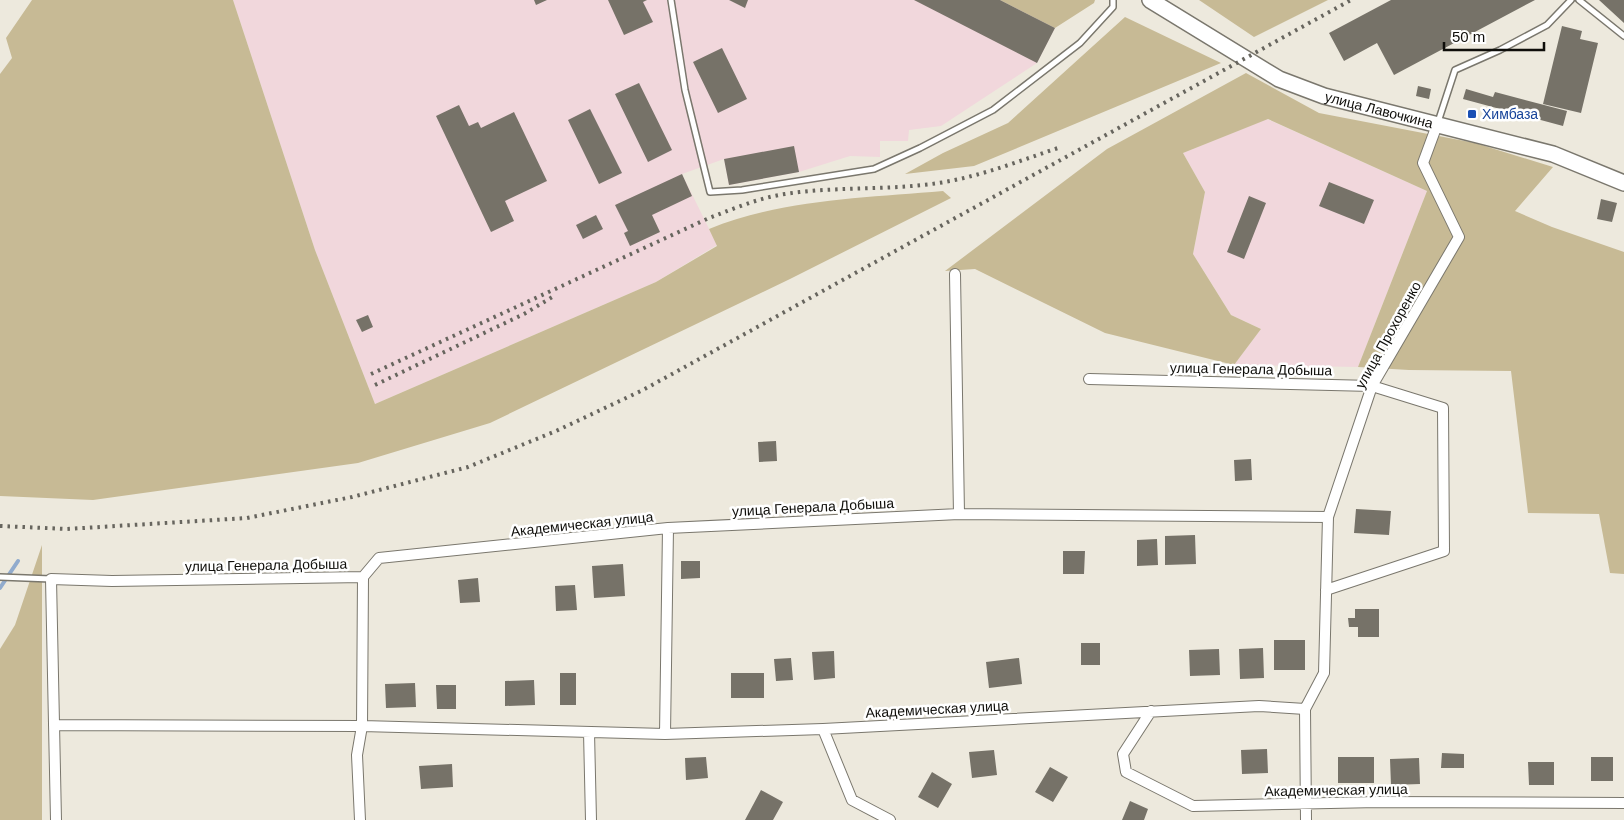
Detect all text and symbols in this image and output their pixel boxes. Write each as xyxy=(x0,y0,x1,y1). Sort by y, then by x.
scale bar xyxy=(1444,20,1544,52)
text: 50 m xyxy=(1452,28,1485,45)
street label: улица Лавочкина xyxy=(1323,89,1435,131)
place label: Химбаза xyxy=(1482,106,1538,122)
marker: Химбаза xyxy=(1466,108,1478,120)
street label: улица Прохоренко xyxy=(1352,279,1424,391)
street label: улица Генерала Добыша xyxy=(1170,360,1332,378)
street label: улица Генерала Добыша xyxy=(732,495,895,519)
street label: Академическая улица xyxy=(510,509,654,539)
street label: улица Генерала Добыша xyxy=(185,556,347,574)
street label: Академическая улица xyxy=(865,697,1009,721)
street label: Академическая улица xyxy=(1264,781,1408,799)

